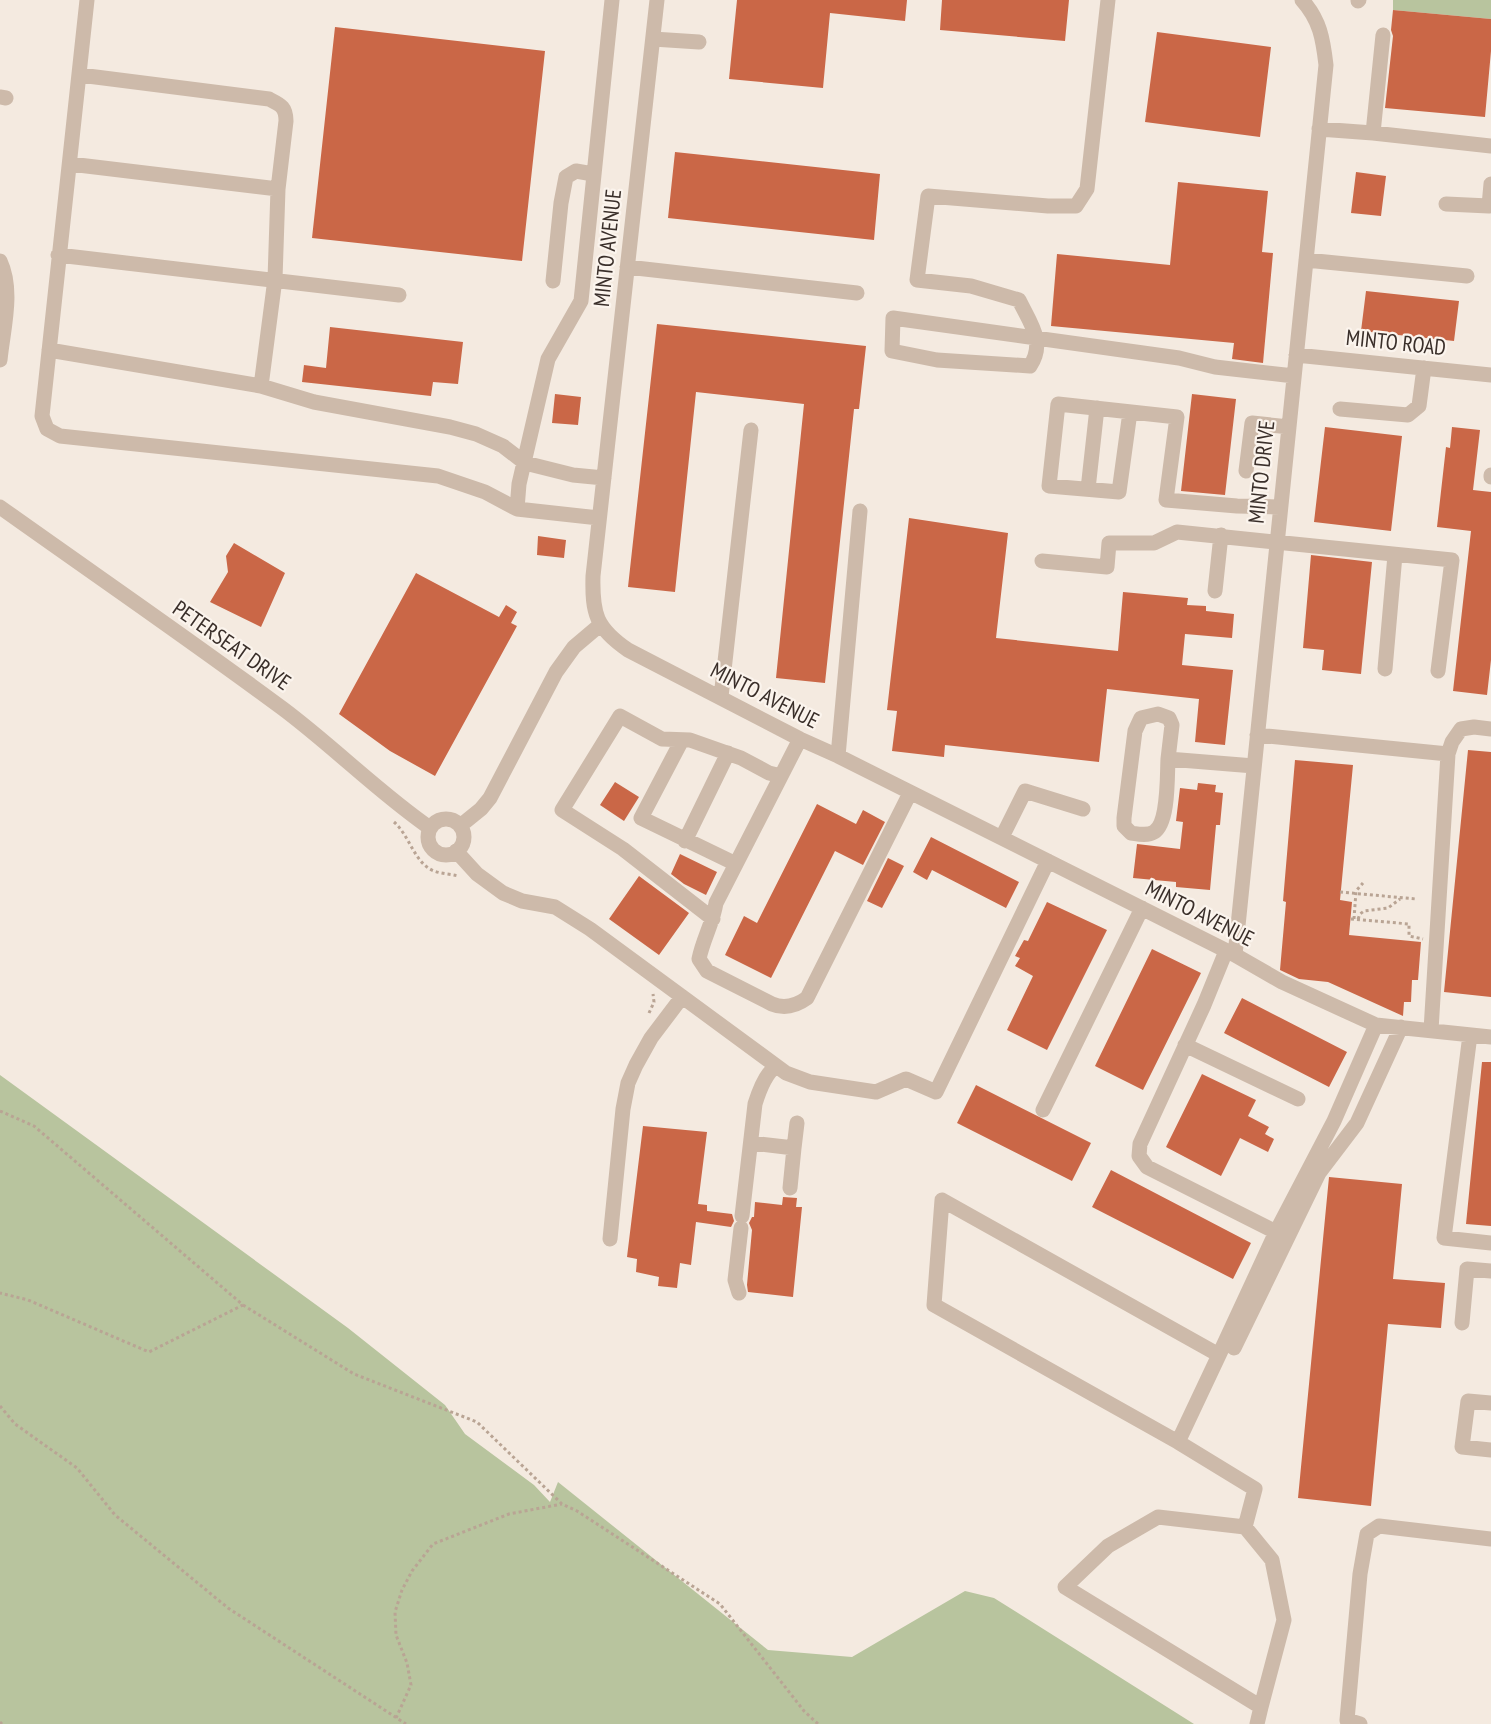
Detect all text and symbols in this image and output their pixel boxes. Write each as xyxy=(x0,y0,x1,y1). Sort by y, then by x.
street label: MINTO AVENUE xyxy=(587,188,627,308)
street label: MINTO ROAD xyxy=(1345,323,1447,361)
street label: MINTO DRIVE xyxy=(1242,419,1280,525)
street label: PETERSEAT DRIVE xyxy=(167,594,297,696)
street label: MINTO AVENUE xyxy=(706,656,824,734)
street label: MINTO AVENUE xyxy=(1141,874,1259,952)

